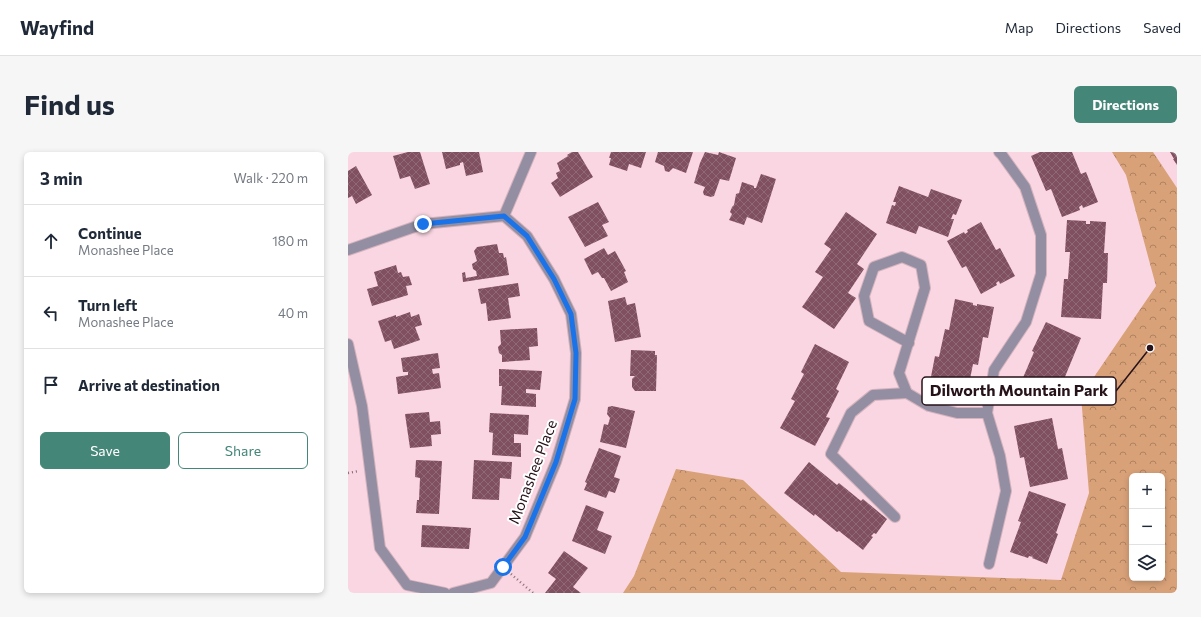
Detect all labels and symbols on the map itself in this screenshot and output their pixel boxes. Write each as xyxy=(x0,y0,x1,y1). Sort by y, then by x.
route end xyxy=(414,215,432,233)
callout: Dilworth Mountain Park xyxy=(922,377,1116,405)
text: Dilworth Mountain Park xyxy=(930,380,1109,399)
street label: Monashee Place xyxy=(504,417,560,526)
route start xyxy=(494,558,512,576)

